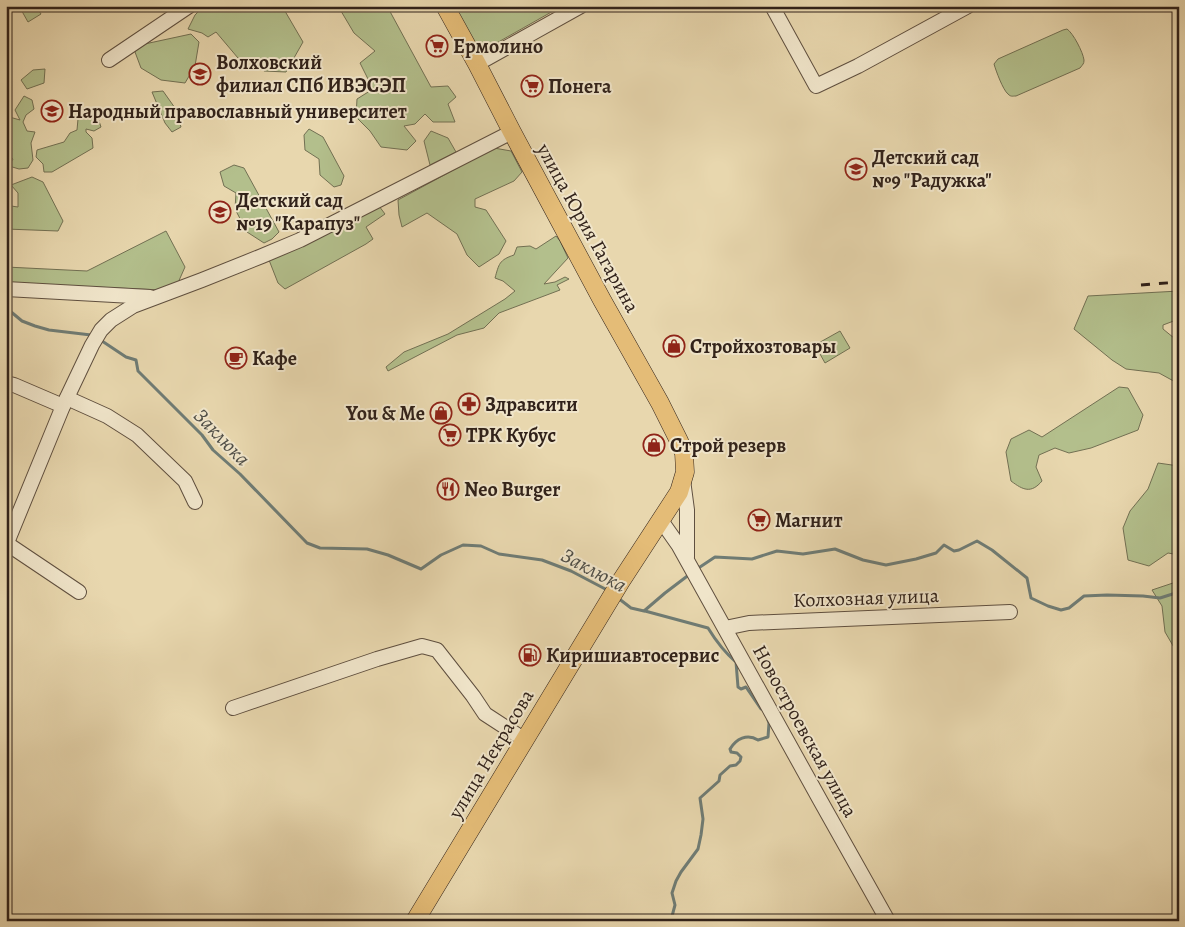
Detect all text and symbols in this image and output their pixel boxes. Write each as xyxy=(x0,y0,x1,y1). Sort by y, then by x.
place label: Ермолино xyxy=(453,33,543,60)
supermarket icon: Ермолино xyxy=(425,34,449,58)
place label: Волховский филиал СПб ИВЭСЭП xyxy=(216,49,406,99)
school or university icon: Волховский филиал СПб ИВЭСЭП xyxy=(188,62,212,86)
place label: Понега xyxy=(548,73,612,100)
supermarket icon: Понега xyxy=(520,74,544,98)
place label: Народный православный университет xyxy=(68,98,407,125)
school or university icon: Народный православный университет xyxy=(40,99,64,123)
street label: улица Юрия Гагарина xyxy=(530,138,646,318)
place label: Детский cад №9 "Радужка" xyxy=(872,144,992,194)
school or university icon: Детский cад №9 "Радужка" xyxy=(844,157,868,181)
place label: Детский сад №19 "Карапуз" xyxy=(236,187,360,237)
school or university icon: Детский сад №19 "Карапуз" xyxy=(208,200,232,224)
place label: Стройхозтовары xyxy=(690,333,836,360)
shop icon: Стройхозтовары xyxy=(662,334,686,358)
place label: Кафе xyxy=(252,345,297,372)
cafe icon: Кафе xyxy=(224,346,248,370)
place label: Здравсити xyxy=(485,391,578,418)
pharmacy icon: Здравсити xyxy=(457,392,481,416)
place label: You & Me xyxy=(345,400,425,427)
shop icon: You & Me xyxy=(429,401,453,425)
water label: Заклюка xyxy=(187,402,257,472)
place label: ТРК Кубус xyxy=(466,422,556,449)
supermarket icon: ТРК Кубус xyxy=(438,423,462,447)
place label: Строй резерв xyxy=(670,432,786,459)
shop icon: Строй резерв xyxy=(642,433,666,457)
place label: Neo Burger xyxy=(464,476,560,503)
restaurant icon: Neo Burger xyxy=(436,477,460,501)
place label: Магнит xyxy=(775,507,843,534)
supermarket icon: Магнит xyxy=(747,508,771,532)
water label: Заклюка xyxy=(556,541,632,599)
street label: Колхозная улица xyxy=(793,582,940,614)
street label: Новостроевская улица xyxy=(746,640,864,823)
place label: Киришиавтосервис xyxy=(546,642,719,669)
fuel station icon: Киришиавтосервис xyxy=(518,643,542,667)
street label: улица Некрасова xyxy=(441,684,541,824)

